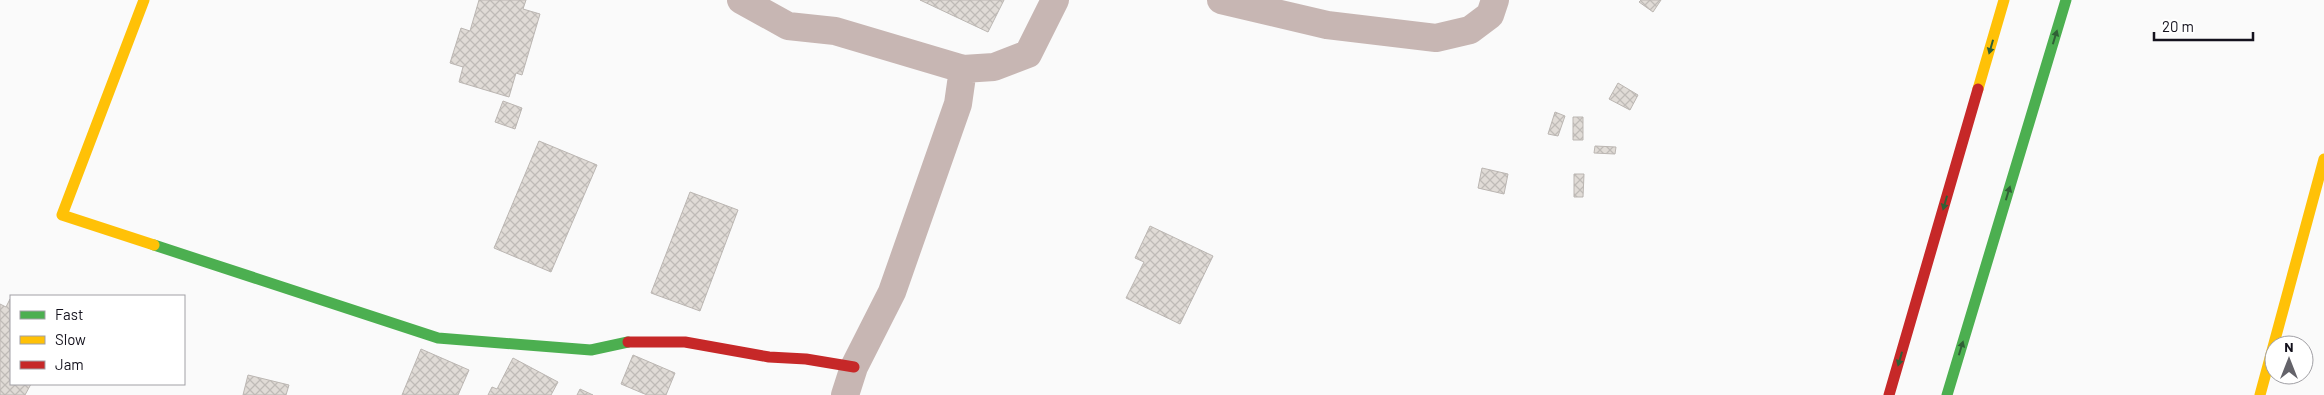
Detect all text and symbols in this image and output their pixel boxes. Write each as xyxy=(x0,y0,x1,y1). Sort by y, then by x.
scale bar xyxy=(2154,10,2253,42)
text: 20 m xyxy=(2162,17,2194,35)
one-way arrow xyxy=(2051,30,2059,45)
one-way arrow xyxy=(1986,39,1994,54)
one-way arrow xyxy=(2004,185,2012,200)
one-way arrow xyxy=(1941,195,1949,210)
legend xyxy=(10,295,185,385)
text: Fast xyxy=(55,305,83,323)
text: Slow xyxy=(55,330,86,348)
north arrow xyxy=(2264,335,2314,385)
text: N xyxy=(2284,338,2294,355)
one-way arrow xyxy=(1957,341,1965,356)
one-way arrow xyxy=(1895,351,1903,366)
text: Jam xyxy=(55,355,84,373)

